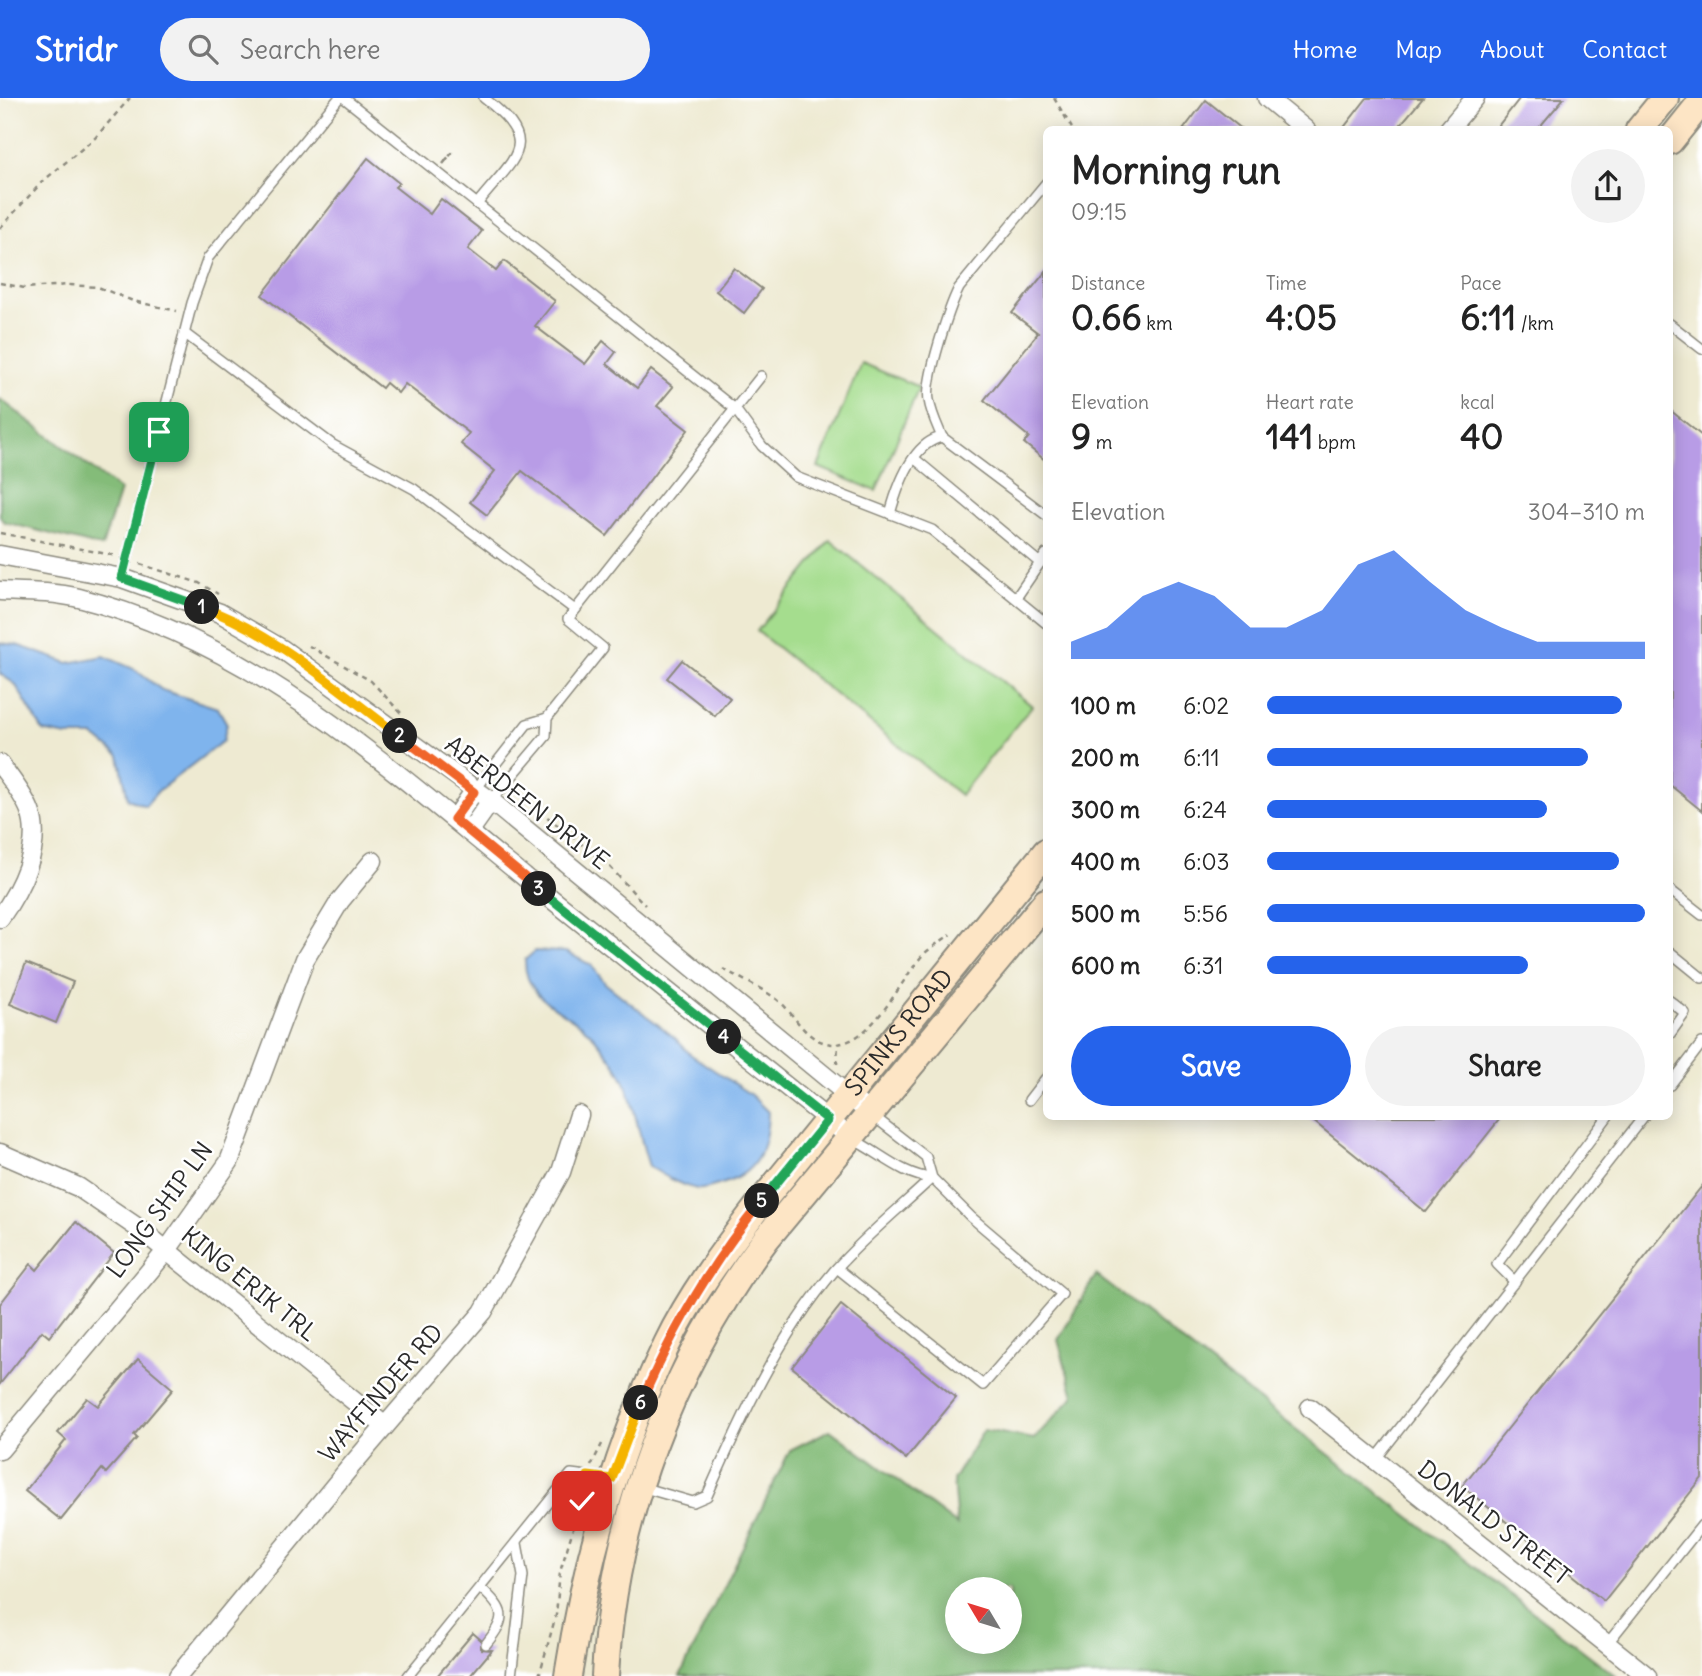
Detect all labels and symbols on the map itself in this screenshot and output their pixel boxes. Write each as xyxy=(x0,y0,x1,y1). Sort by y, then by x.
pin xyxy=(129,402,189,462)
pin: 1 xyxy=(184,589,220,624)
pin: 2 xyxy=(382,718,418,754)
street label: ABERDEEN DRIVE xyxy=(440,729,616,876)
pin: 3 xyxy=(522,872,556,906)
street label: SPINKS ROAD xyxy=(838,962,959,1101)
pin: 4 xyxy=(706,1020,742,1054)
street label: LONG SHIP LN xyxy=(100,1135,219,1283)
pin: 5 xyxy=(744,1184,780,1218)
street label: KING ERIK TRL xyxy=(176,1219,324,1347)
street label: WAYFINDER RD xyxy=(312,1317,449,1468)
pin: 6 xyxy=(624,1386,658,1420)
street label: DONALD STREET xyxy=(1412,1453,1577,1591)
pin xyxy=(552,1471,612,1531)
north arrow xyxy=(945,1577,1022,1654)

